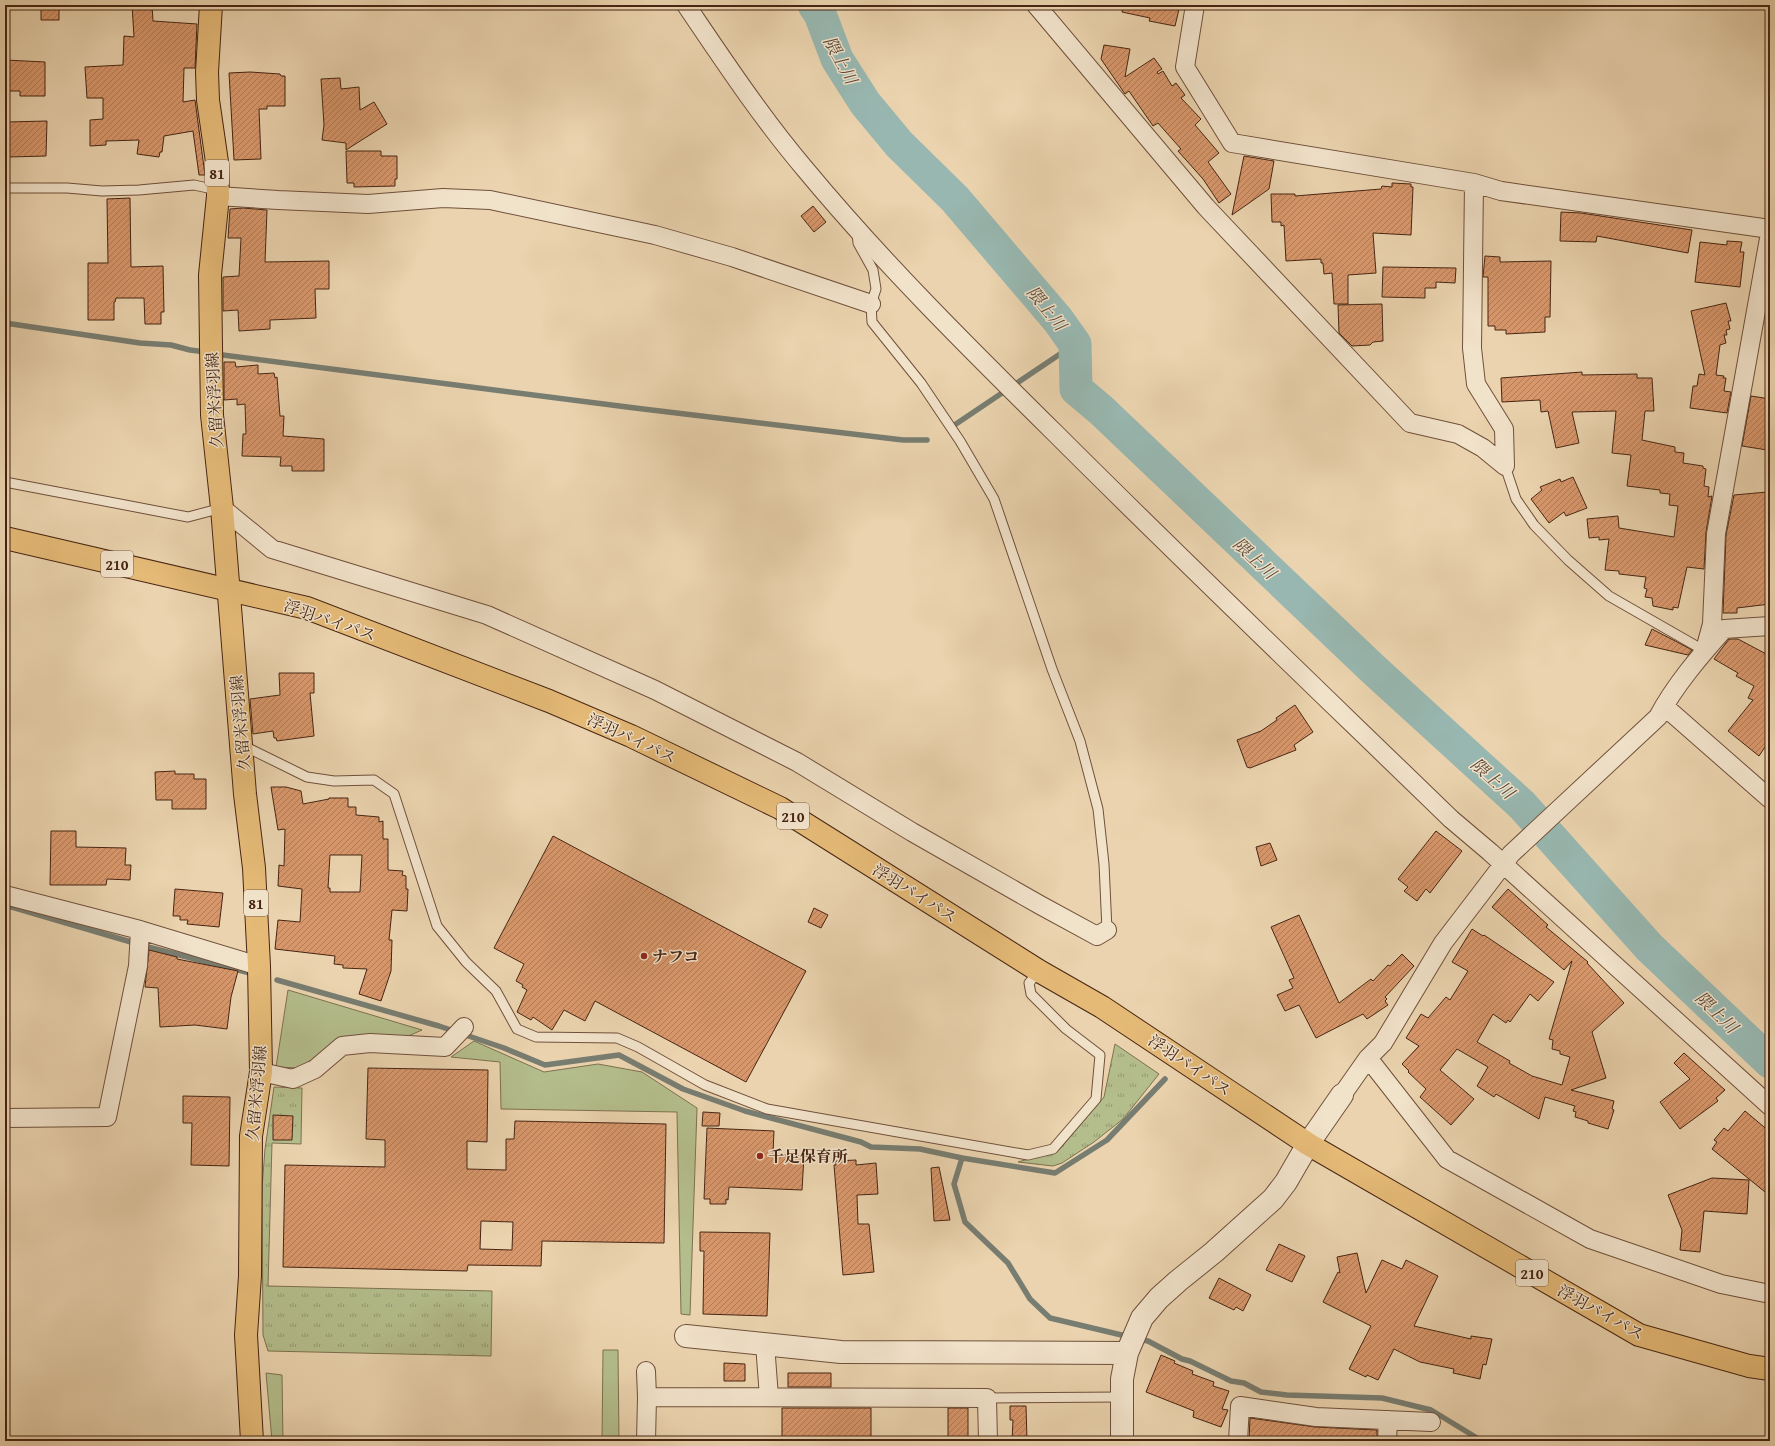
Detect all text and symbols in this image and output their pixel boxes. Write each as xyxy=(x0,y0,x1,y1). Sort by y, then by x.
water label: 隈上川 xyxy=(818,32,865,90)
road number: 81 xyxy=(205,160,229,186)
water label: 隈上川 xyxy=(1021,280,1074,337)
street label: 久留米浮羽線 xyxy=(200,351,228,449)
water label: 隈上川 xyxy=(1228,531,1284,586)
road number: 210 xyxy=(101,551,133,577)
street label: 浮羽バイパス xyxy=(281,593,379,647)
street label: 久留米浮羽線 xyxy=(224,674,256,772)
street label: 浮羽バイパス xyxy=(584,707,680,769)
water label: 隈上川 xyxy=(1466,752,1522,806)
road number: 210 xyxy=(777,803,809,829)
street label: 浮羽バイパス xyxy=(868,857,962,929)
road number: 81 xyxy=(244,890,268,916)
place label: ナフコ xyxy=(652,944,699,968)
marker: ナフコ xyxy=(639,951,649,961)
water label: 隈上川 xyxy=(1690,985,1745,1040)
street label: 浮羽バイパス xyxy=(1144,1028,1236,1102)
street label: 久留米浮羽線 xyxy=(240,1044,272,1142)
place label: 千足保育所 xyxy=(768,1144,848,1168)
marker: 千足保育所 xyxy=(755,1151,765,1161)
road number: 210 xyxy=(1516,1260,1548,1286)
street label: 浮羽バイパス xyxy=(1553,1278,1649,1346)

